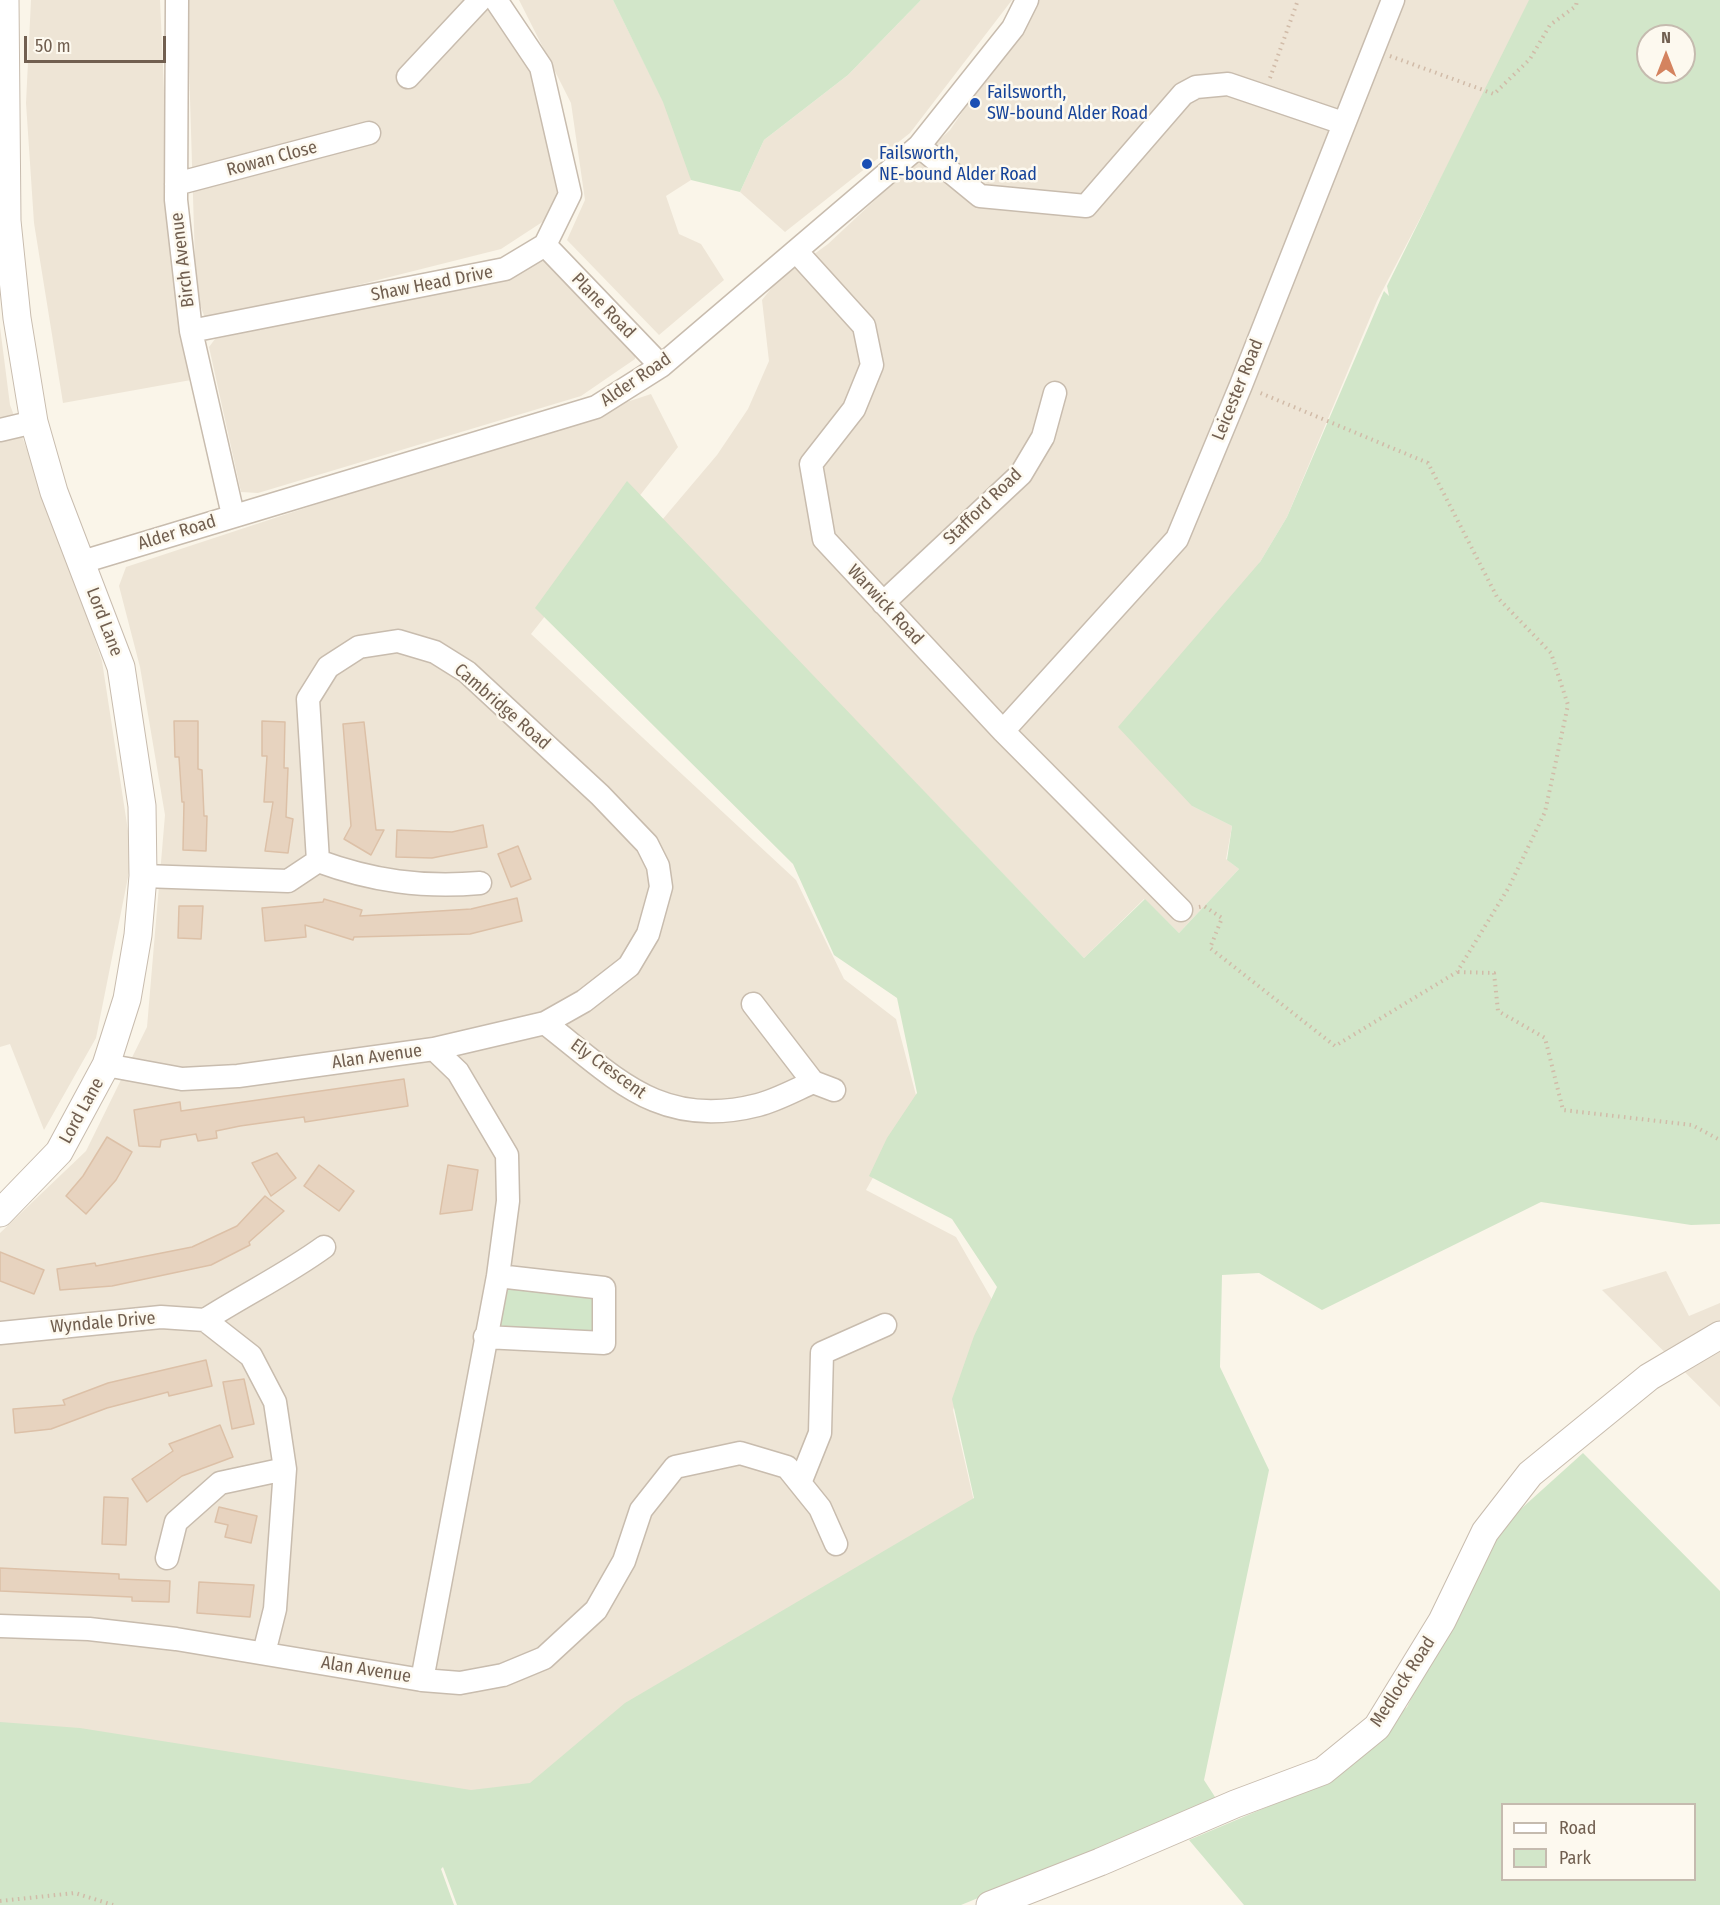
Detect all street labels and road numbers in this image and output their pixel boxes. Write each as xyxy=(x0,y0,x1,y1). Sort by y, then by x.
street label: Rowan Close xyxy=(224,137,320,181)
street label: Birch Avenue xyxy=(166,211,200,309)
street label: Shaw Head Drive xyxy=(369,262,495,306)
street label: Plane Road xyxy=(567,269,639,343)
street label: Leicester Road xyxy=(1208,336,1268,444)
street label: Alder Road xyxy=(597,349,675,411)
street label: Stafford Road xyxy=(939,464,1027,550)
street label: Alder Road xyxy=(135,511,219,555)
street label: Warwick Road xyxy=(842,560,928,650)
street label: Lord Lane xyxy=(81,585,127,659)
street label: Cambridge Road xyxy=(450,659,554,755)
street label: Ely Crescent xyxy=(566,1034,650,1104)
street label: Alan Avenue xyxy=(331,1040,423,1074)
street label: Lord Lane xyxy=(55,1074,109,1148)
street label: Wyndale Drive xyxy=(50,1308,156,1338)
street label: Medlock Road xyxy=(1366,1633,1440,1731)
street label: Alan Avenue xyxy=(319,1652,413,1688)

